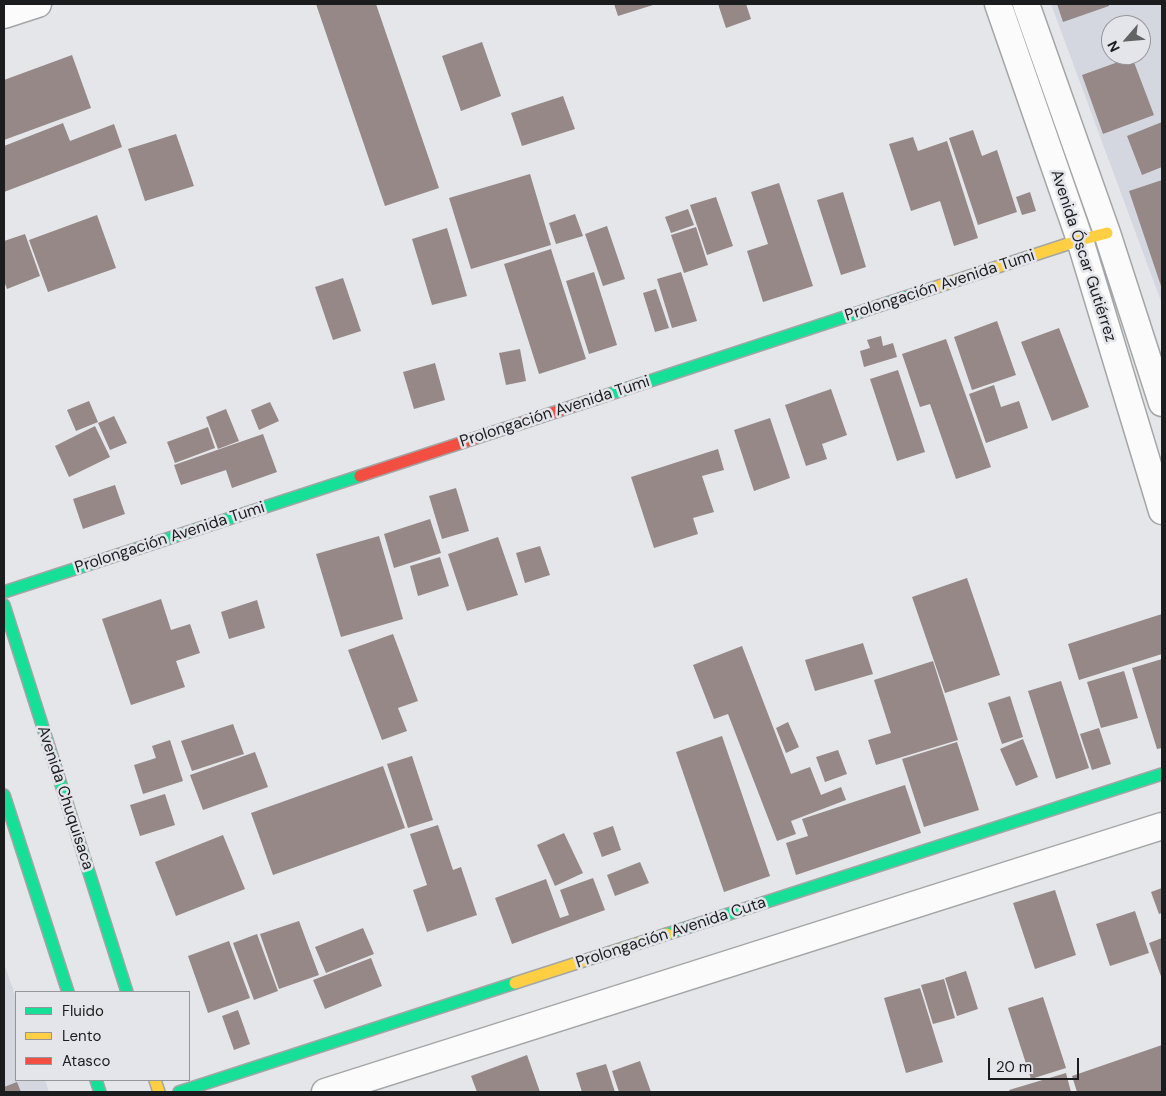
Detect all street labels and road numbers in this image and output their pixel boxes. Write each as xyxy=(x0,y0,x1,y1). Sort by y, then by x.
street label: Avenida Óscar Gutiérrez xyxy=(1046,168,1120,344)
street label: Prolongación Avenida Tumi xyxy=(843,246,1037,326)
street label: Prolongación Avenida Tumi xyxy=(458,372,652,452)
street label: Prolongación Avenida Tumi xyxy=(73,498,267,578)
street label: Avenida Chuquisaca xyxy=(33,724,97,872)
street label: Prolongación Avenida Cuta xyxy=(574,893,768,973)

